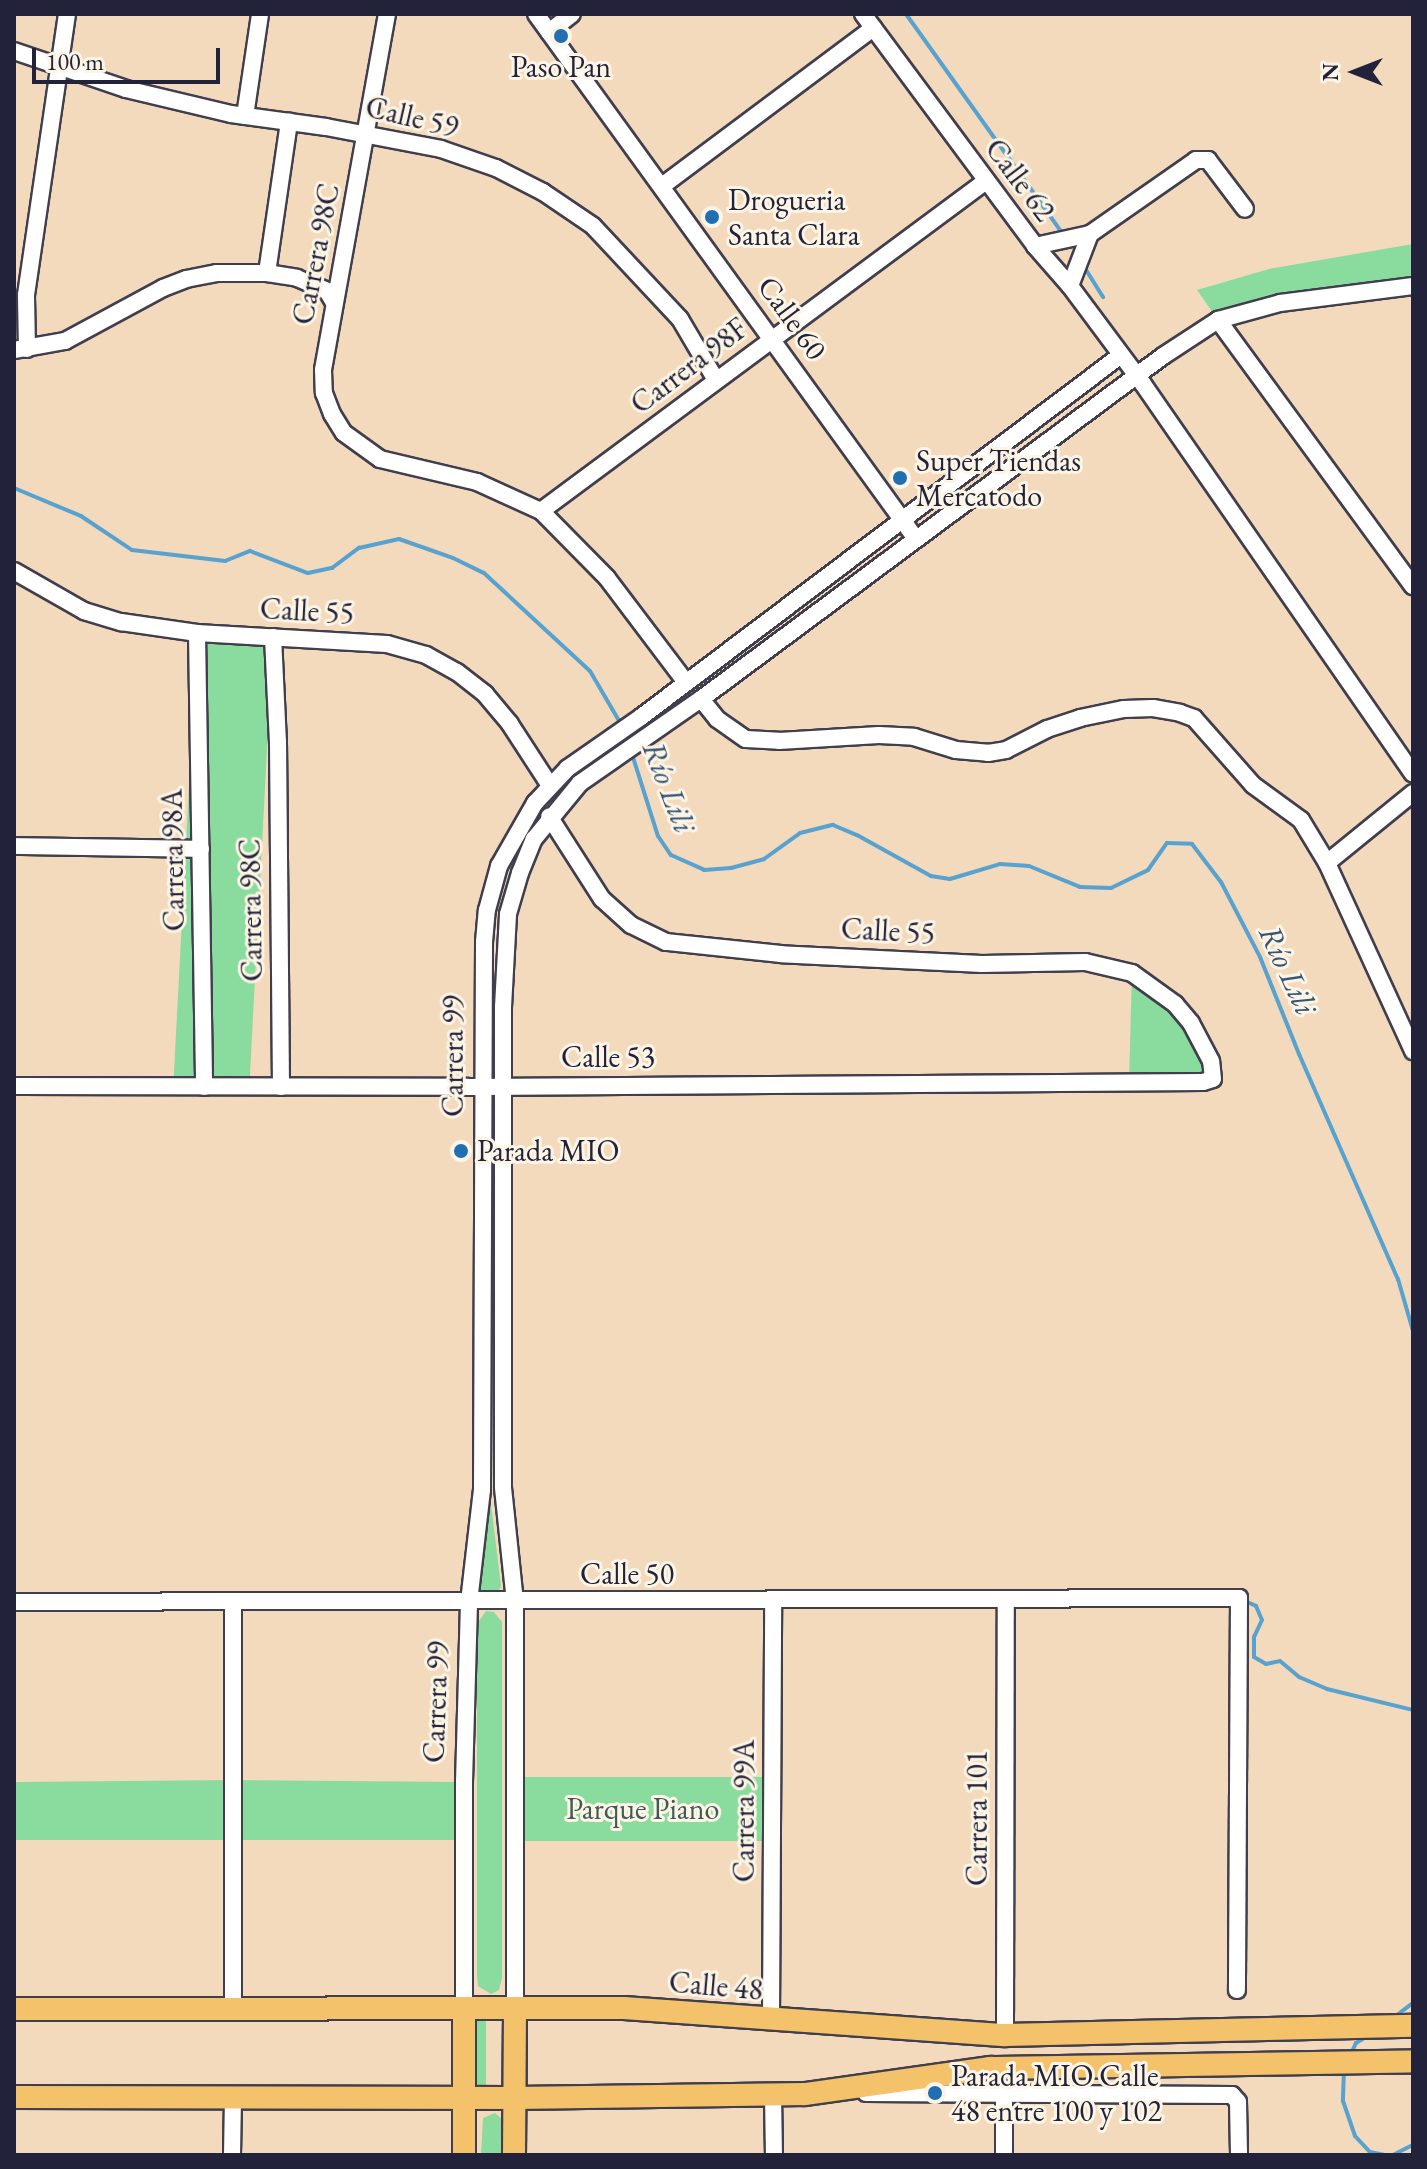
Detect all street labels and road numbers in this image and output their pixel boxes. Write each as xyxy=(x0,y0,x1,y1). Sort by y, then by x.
street label: Calle 59 xyxy=(362,89,462,145)
street label: Calle 62 xyxy=(977,132,1063,228)
street label: Carrera 98C xyxy=(285,180,347,328)
street label: Calle 60 xyxy=(750,269,834,367)
street label: Carrera 98F xyxy=(623,310,755,422)
street label: Calle 55 xyxy=(259,591,355,631)
street label: Carrera 98A xyxy=(154,788,192,932)
street label: Carrera 98C xyxy=(232,838,270,982)
street label: Calle 55 xyxy=(840,911,936,951)
street label: Carrera 99 xyxy=(435,995,471,1117)
street label: Calle 53 xyxy=(561,1039,655,1075)
street label: Calle 50 xyxy=(580,1556,674,1592)
street label: Carrera 99 xyxy=(416,1641,456,1763)
street label: Carrera 99A xyxy=(726,1740,762,1882)
street label: Carrera 101 xyxy=(959,1750,995,1886)
street label: Calle 48 xyxy=(668,1964,764,2008)

